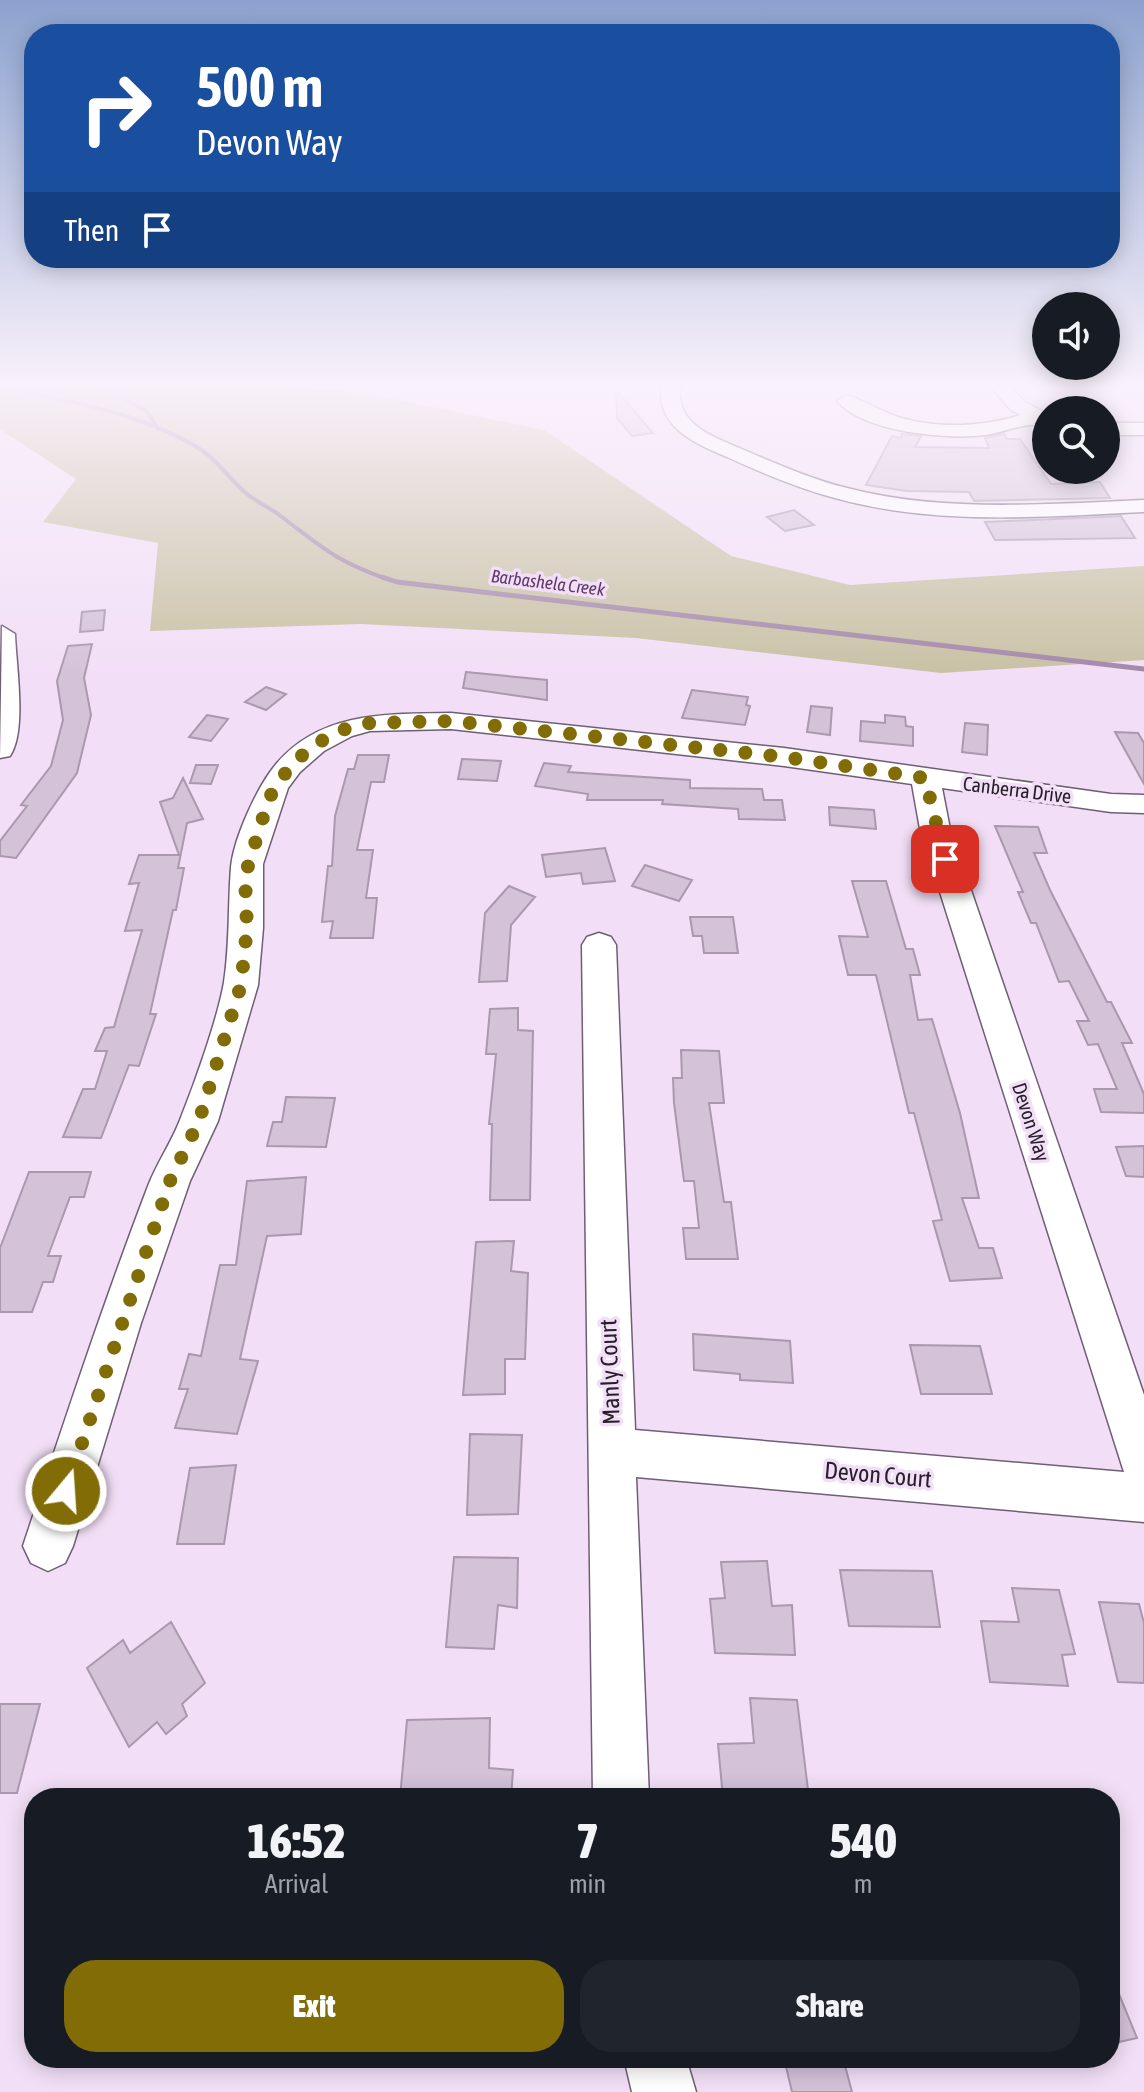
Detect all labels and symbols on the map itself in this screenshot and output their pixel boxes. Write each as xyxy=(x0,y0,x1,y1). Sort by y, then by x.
water label: Barbashela Creek xyxy=(490,565,607,600)
street label: Canberra Drive xyxy=(962,771,1072,808)
pin xyxy=(911,825,979,893)
street label: Devon Way xyxy=(1008,1080,1055,1164)
street label: Manly Court xyxy=(594,1319,625,1425)
position arrow xyxy=(24,1449,108,1533)
street label: Devon Court xyxy=(823,1456,933,1493)

